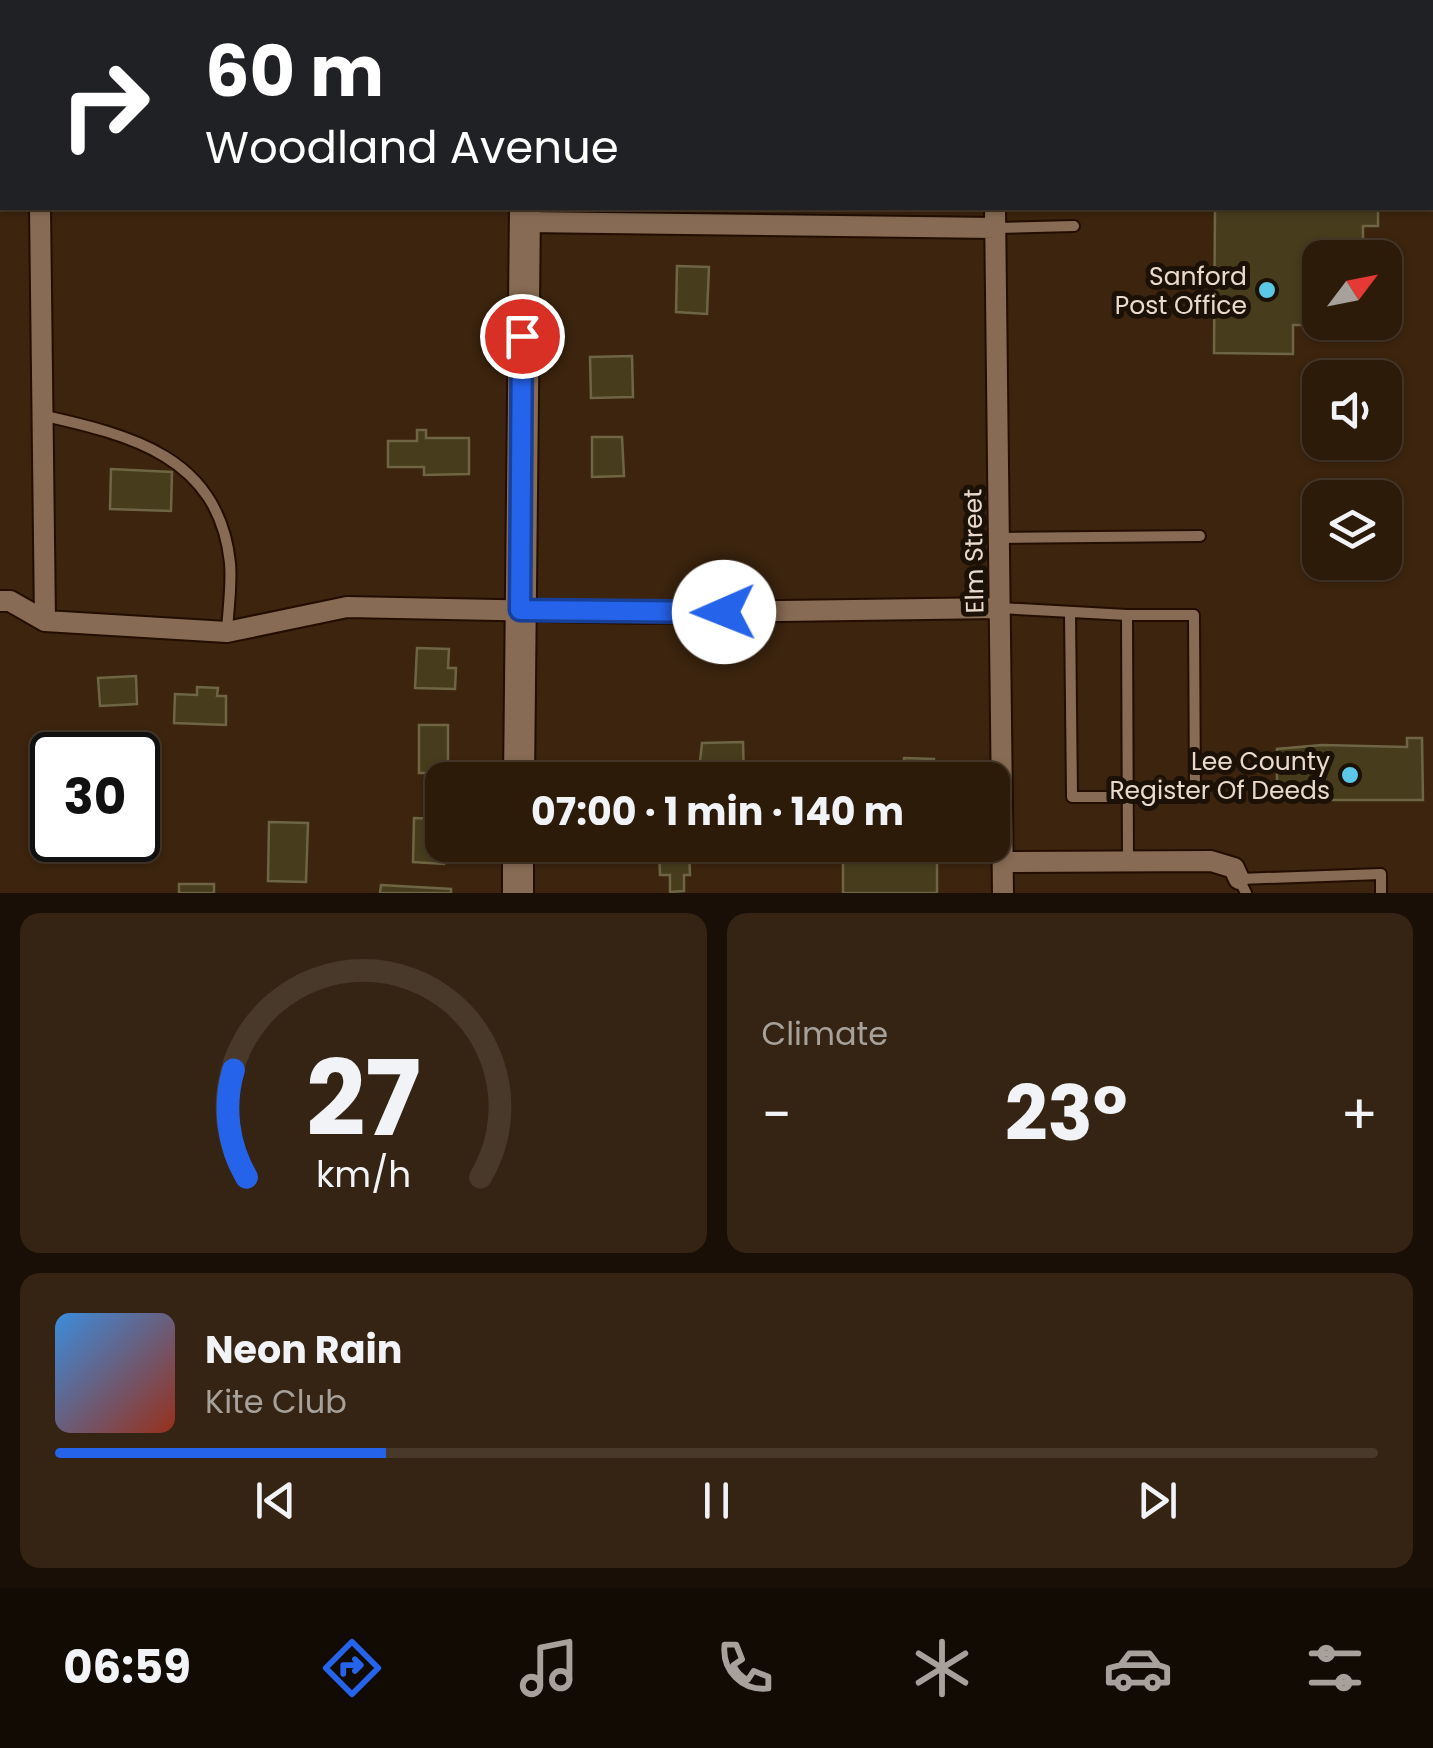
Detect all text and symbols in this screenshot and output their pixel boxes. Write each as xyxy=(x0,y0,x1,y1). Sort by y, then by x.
text: 60 m xyxy=(205,22,384,121)
icon: right xyxy=(40,40,170,170)
text: Woodland Avenue xyxy=(205,116,619,179)
north arrow xyxy=(1302,240,1402,340)
map controls xyxy=(1302,240,1402,580)
place label: Sanford Post Office xyxy=(1115,259,1247,323)
marker: Sanford Post Office xyxy=(1256,279,1278,301)
pin xyxy=(480,294,565,379)
icon: arrive xyxy=(495,309,550,364)
button: sound xyxy=(1302,360,1402,460)
button: layers xyxy=(1302,480,1402,580)
street label: Elm Street xyxy=(955,488,993,614)
position arrow xyxy=(672,560,776,664)
speed limit sign: 30 xyxy=(30,732,160,862)
place label: Lee County Register Of Deeds xyxy=(1109,744,1330,808)
marker: Lee County Register Of Deeds xyxy=(1339,764,1361,786)
text: 07:00 · 1 min · 140 m xyxy=(531,785,904,838)
text: Climate xyxy=(762,1011,888,1056)
text: 27 xyxy=(306,1026,421,1171)
text: 23° xyxy=(1005,1061,1128,1166)
text: − xyxy=(762,1076,792,1153)
text: + xyxy=(1340,1076,1378,1153)
text: km/h xyxy=(316,1149,411,1200)
text: Neon Rain xyxy=(205,1323,402,1376)
text: Kite Club xyxy=(205,1379,347,1424)
icon: previous xyxy=(248,1473,303,1528)
icon: pause xyxy=(689,1473,744,1528)
icon: next xyxy=(1130,1473,1185,1528)
icon: directions xyxy=(317,1633,387,1703)
icon: music xyxy=(514,1633,584,1703)
icon: phone xyxy=(710,1633,780,1703)
icon: climate xyxy=(907,1633,977,1703)
icon: car xyxy=(1103,1633,1173,1703)
icon: filters xyxy=(1300,1633,1370,1703)
text: 06:59 xyxy=(63,1636,191,1699)

